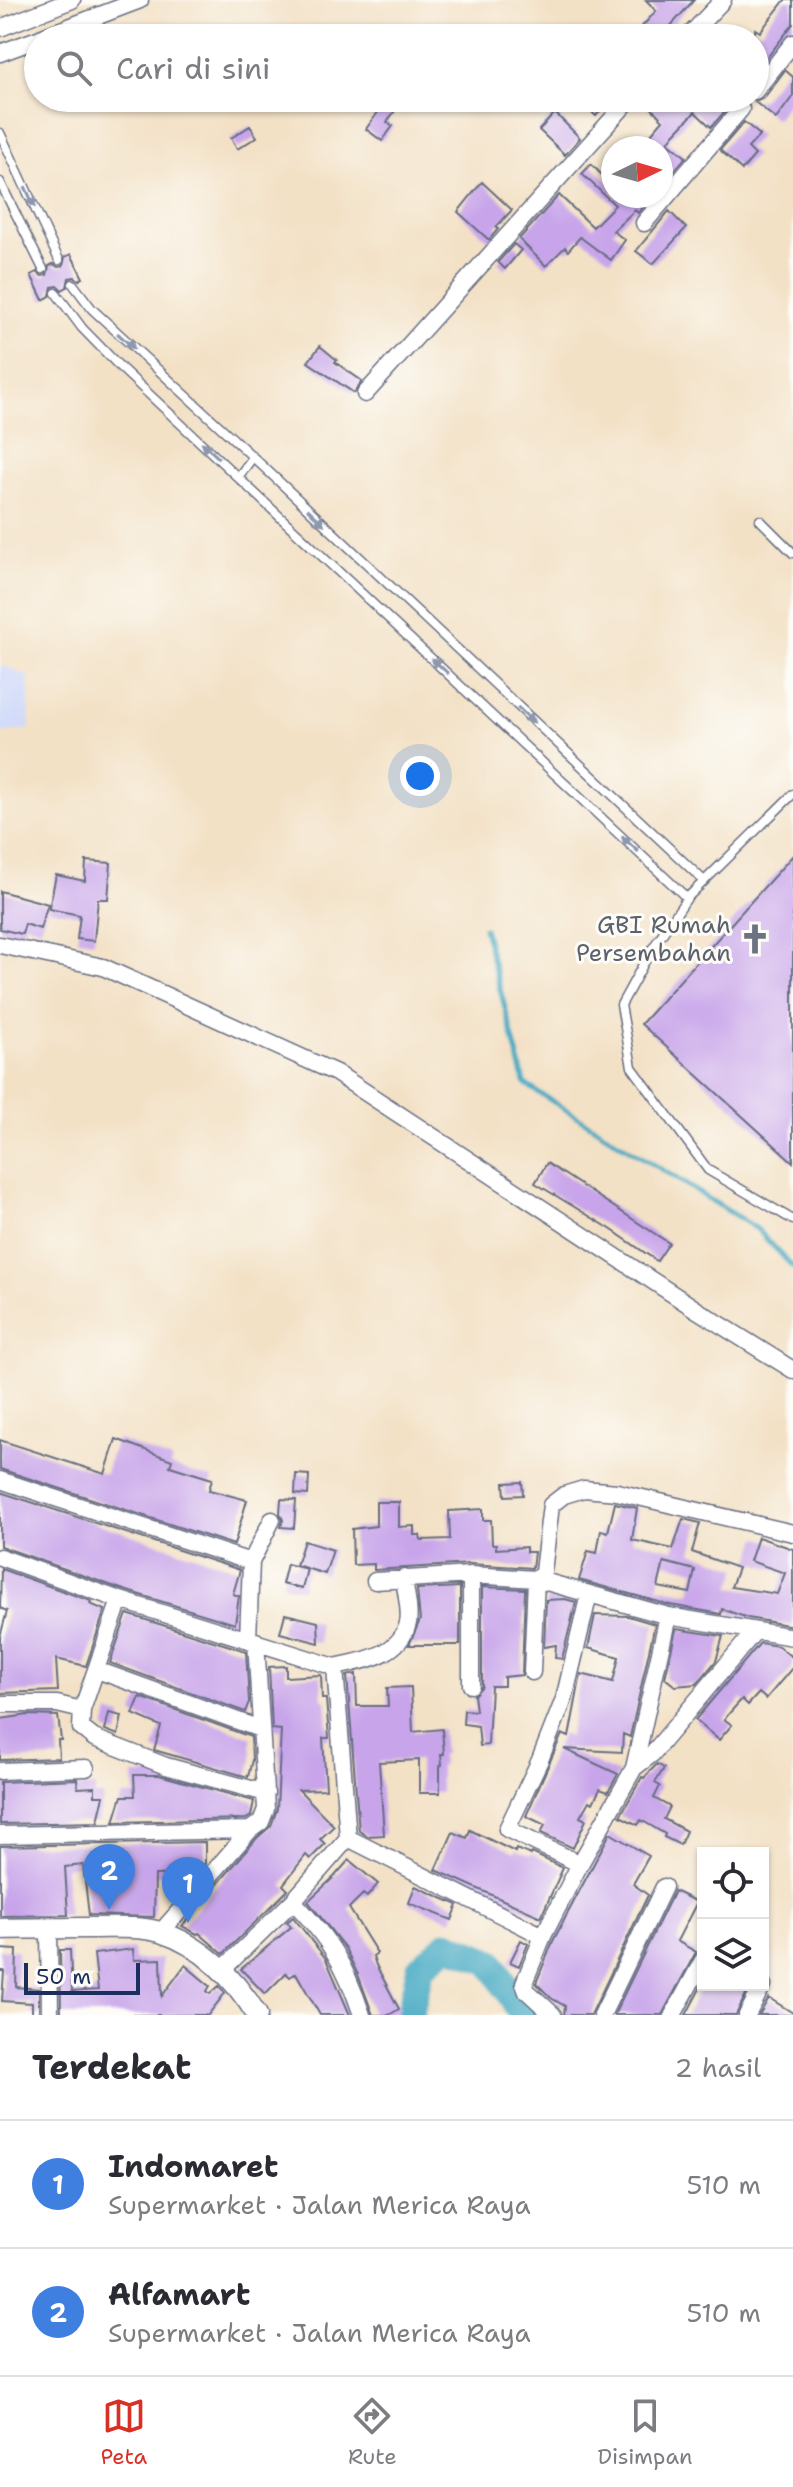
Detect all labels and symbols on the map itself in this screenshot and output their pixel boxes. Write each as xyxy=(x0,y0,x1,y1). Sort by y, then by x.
north arrow xyxy=(601,136,673,208)
one-way arrow xyxy=(23,185,37,208)
one-way arrow xyxy=(116,331,135,349)
one-way arrow xyxy=(201,441,220,459)
one-way arrow xyxy=(306,508,325,526)
one-way arrow xyxy=(431,658,450,676)
one-way arrow xyxy=(517,705,536,723)
your location xyxy=(400,756,440,796)
one-way arrow xyxy=(620,836,639,854)
place label: GBI Rumah Persembahan xyxy=(576,909,731,969)
church icon: GBI Rumah Persembahan xyxy=(738,922,772,956)
pin: 2 xyxy=(83,1844,135,1910)
pin: 1 xyxy=(162,1857,214,1923)
scale bar xyxy=(24,1959,140,1995)

